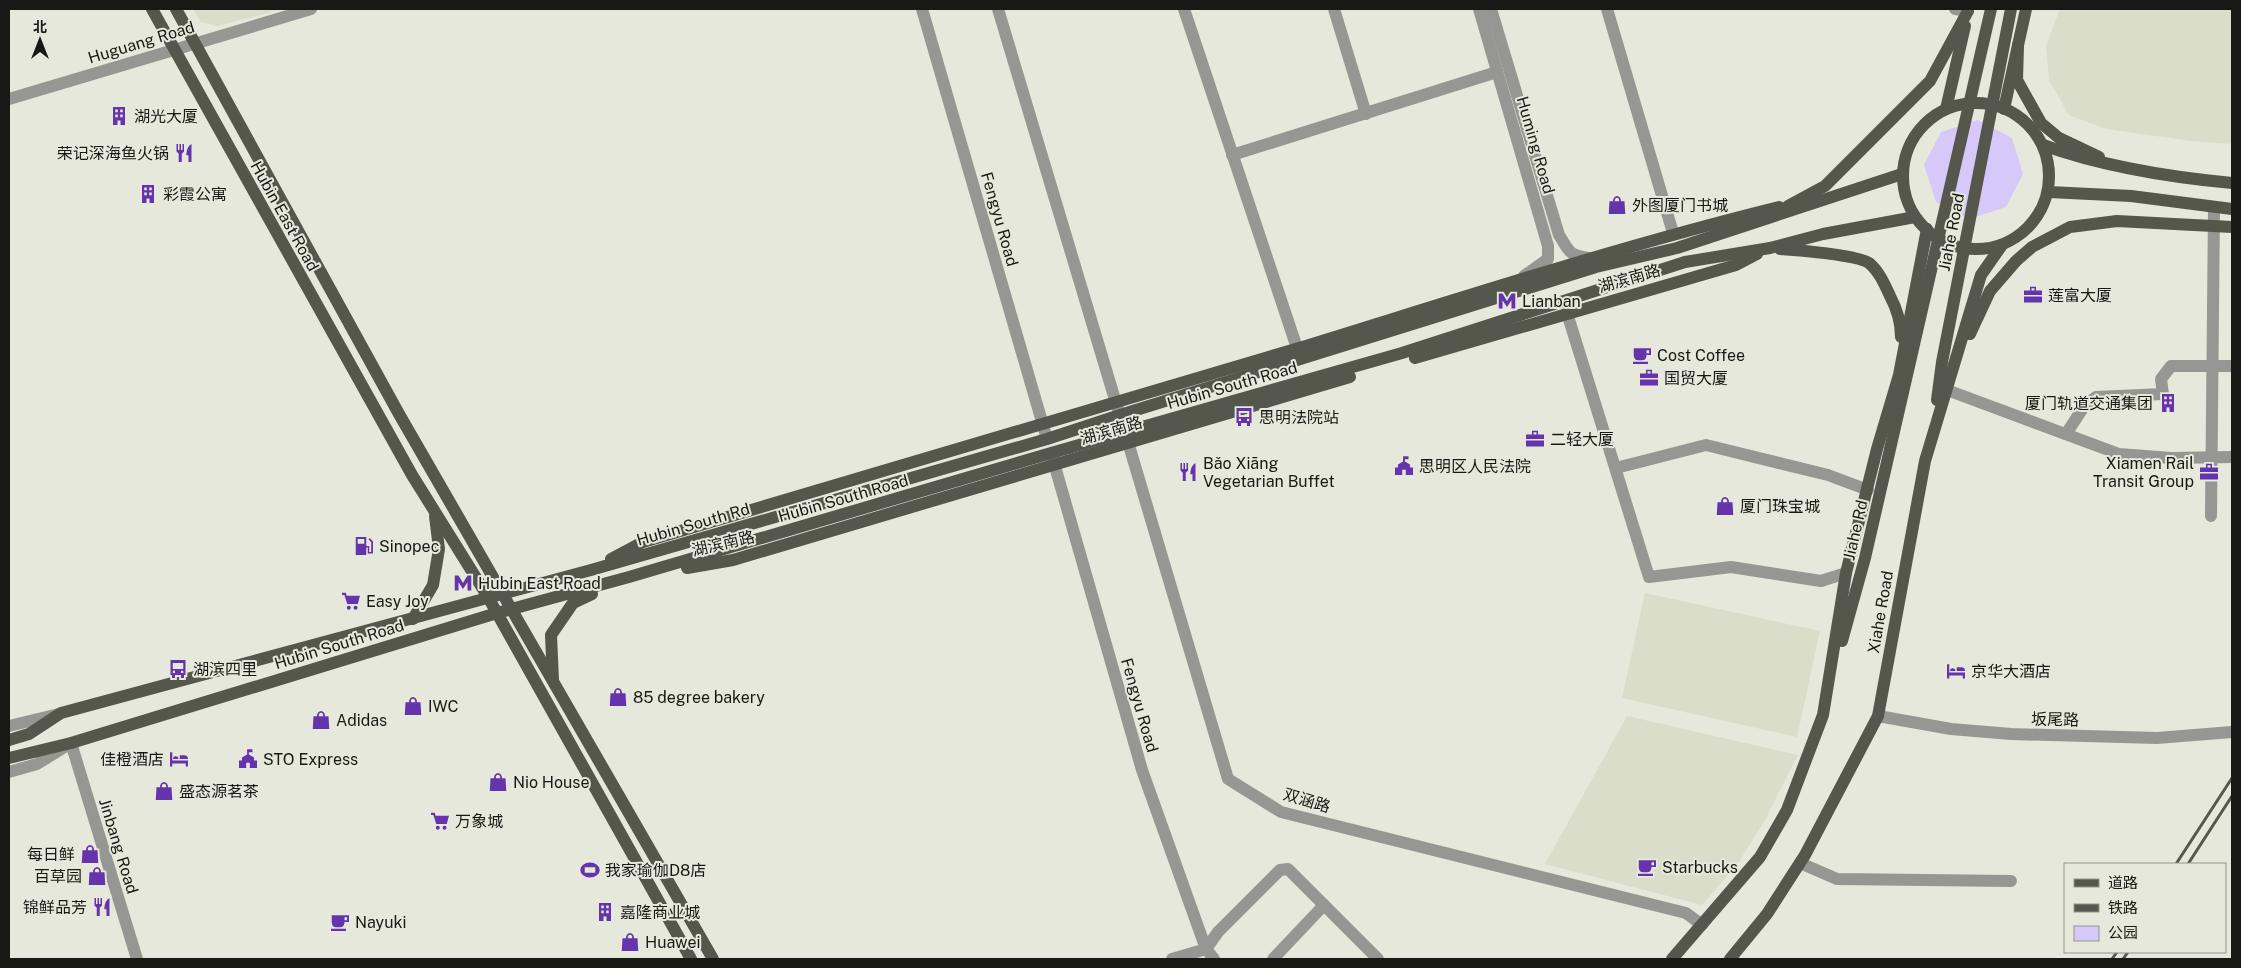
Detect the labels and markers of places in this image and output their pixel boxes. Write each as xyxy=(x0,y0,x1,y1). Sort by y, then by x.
building icon: 湖光大厦 xyxy=(108,105,130,127)
place label: 湖光大厦 xyxy=(134,107,198,126)
restaurant icon: 荣记深海鱼火锅 xyxy=(173,142,195,164)
place label: 荣记深海鱼火锅 xyxy=(57,144,169,163)
building icon: 彩霞公寓 xyxy=(137,183,159,205)
place label: 彩霞公寓 xyxy=(163,185,227,204)
shop icon: 外图厦门书城 xyxy=(1606,194,1628,216)
place label: 外图厦门书城 xyxy=(1632,196,1728,215)
office icon: 莲富大厦 xyxy=(2022,284,2044,306)
place label: 莲富大厦 xyxy=(2048,286,2112,305)
metro station icon: Lianban xyxy=(1496,290,1518,312)
place label: Lianban xyxy=(1522,292,1581,311)
cafe icon: Cost Coffee xyxy=(1631,344,1653,366)
place label: Cost Coffee xyxy=(1657,346,1745,365)
office icon: 国贸大厦 xyxy=(1638,367,1660,389)
place label: 国贸大厦 xyxy=(1664,369,1728,388)
building icon: 厦门轨道交通集团 xyxy=(2157,392,2179,414)
place label: 厦门轨道交通集团 xyxy=(2025,394,2153,413)
bus stop icon: 思明法院站 xyxy=(1233,406,1255,428)
place label: 思明法院站 xyxy=(1259,408,1339,427)
office icon: 二轻大厦 xyxy=(1524,428,1546,450)
place label: 二轻大厦 xyxy=(1550,430,1614,449)
place label: Bǎo Xiāng Vegetarian Buffet xyxy=(1203,454,1335,491)
place label: Xiamen Rail Transit Group xyxy=(2093,454,2194,491)
public building icon: 思明区人民法院 xyxy=(1393,455,1415,477)
place label: 思明区人民法院 xyxy=(1419,457,1531,476)
restaurant icon: Bǎo Xiāng Vegetarian Buffet xyxy=(1177,461,1199,483)
office icon: Xiamen Rail Transit Group xyxy=(2198,461,2220,483)
shop icon: 厦门珠宝城 xyxy=(1714,495,1736,517)
place label: 厦门珠宝城 xyxy=(1740,497,1820,516)
fuel station icon: Sinopec xyxy=(353,535,375,557)
place label: Sinopec xyxy=(379,537,439,556)
metro station icon: Hubin East Road xyxy=(452,572,474,594)
place label: Hubin East Road xyxy=(478,574,601,593)
supermarket icon: Easy Joy xyxy=(340,590,362,612)
place label: Easy Joy xyxy=(366,592,429,611)
bus stop icon: 湖滨四里 xyxy=(167,658,189,680)
place label: 湖滨四里 xyxy=(193,660,257,679)
hotel icon: 京华大酒店 xyxy=(1945,660,1967,682)
place label: 京华大酒店 xyxy=(1971,662,2051,681)
shop icon: 85 degree bakery xyxy=(607,686,629,708)
place label: 85 degree bakery xyxy=(633,688,765,707)
shop icon: IWC xyxy=(402,695,424,717)
place label: IWC xyxy=(428,697,459,716)
shop icon: Adidas xyxy=(310,709,332,731)
place label: Adidas xyxy=(336,711,387,730)
hotel icon: 佳橙酒店 xyxy=(168,748,190,770)
public building icon: STO Express xyxy=(237,748,259,770)
place label: 佳橙酒店 xyxy=(100,750,164,769)
place label: STO Express xyxy=(263,750,358,769)
shop icon: Nio House xyxy=(487,771,509,793)
place label: Nio House xyxy=(513,773,589,792)
shop icon: 盛态源茗茶 xyxy=(153,780,175,802)
place label: 盛态源茗茶 xyxy=(179,782,259,801)
supermarket icon: 万象城 xyxy=(429,810,451,832)
place label: 万象城 xyxy=(455,812,503,831)
shop icon: 每日鲜 xyxy=(79,843,101,865)
place label: 每日鲜 xyxy=(27,845,75,864)
cafe icon: Starbucks xyxy=(1636,856,1658,878)
place label: Starbucks xyxy=(1662,858,1738,877)
sports icon: 我家瑜伽D8店 xyxy=(579,859,601,881)
place label: 我家瑜伽D8店 xyxy=(605,861,706,880)
shop icon: 百草园 xyxy=(86,865,108,887)
place label: 百草园 xyxy=(34,867,82,886)
restaurant icon: 锦鲜品芳 xyxy=(91,896,113,918)
place label: 锦鲜品芳 xyxy=(23,898,87,917)
building icon: 嘉隆商业城 xyxy=(594,901,616,923)
place label: 嘉隆商业城 xyxy=(620,903,700,922)
cafe icon: Nayuki xyxy=(329,911,351,933)
place label: Nayuki xyxy=(355,913,407,932)
shop icon: Huawei xyxy=(619,931,641,953)
place label: Huawei xyxy=(645,933,700,952)

